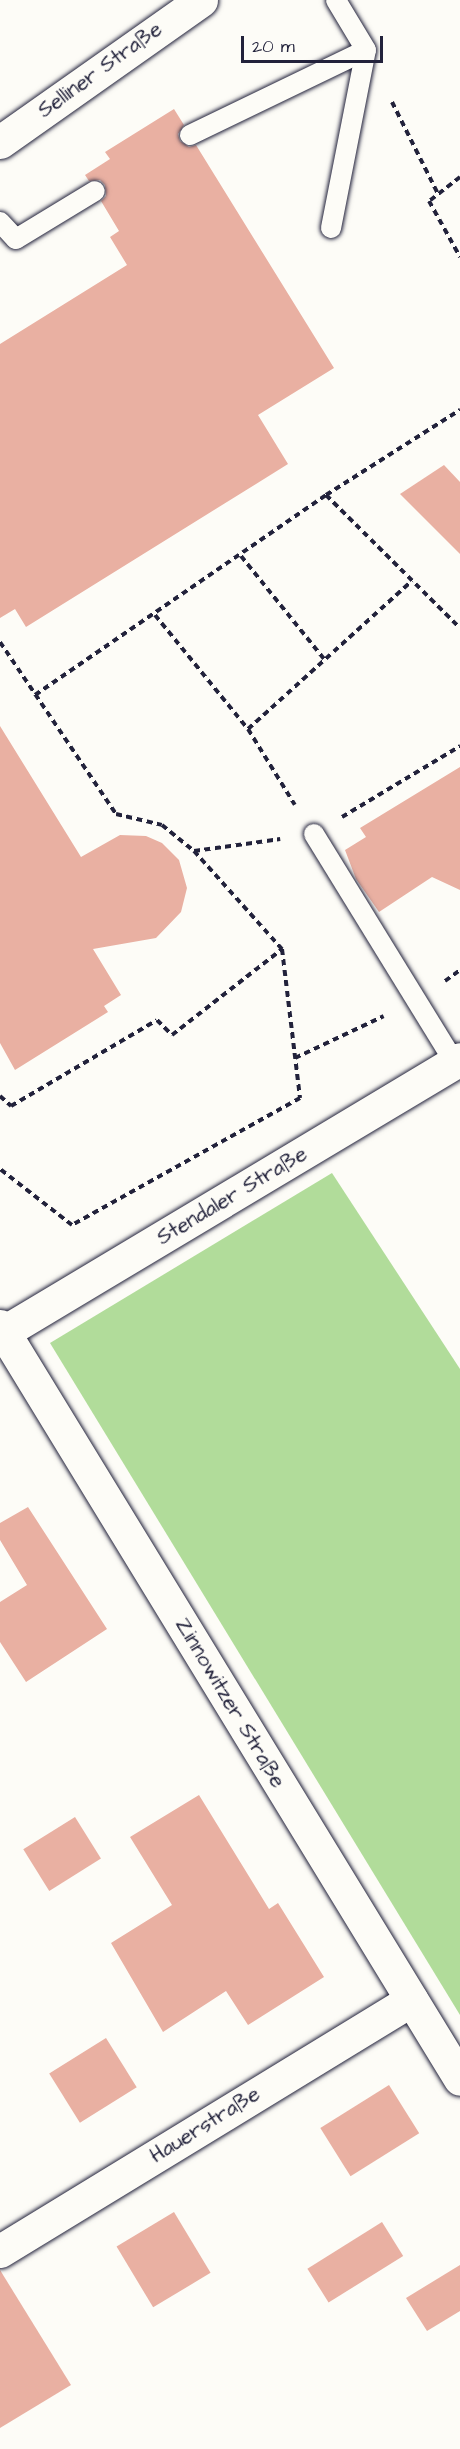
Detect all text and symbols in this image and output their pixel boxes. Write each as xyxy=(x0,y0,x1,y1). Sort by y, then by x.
street label: Selliner Straße xyxy=(33,17,167,123)
scale bar xyxy=(244,24,386,62)
text: 20 m xyxy=(252,34,295,59)
street label: Stendaler Straße xyxy=(152,1141,312,1251)
street label: Zinnowitzer Straße xyxy=(169,1614,291,1792)
street label: Hauerstraße xyxy=(145,2081,265,2169)

